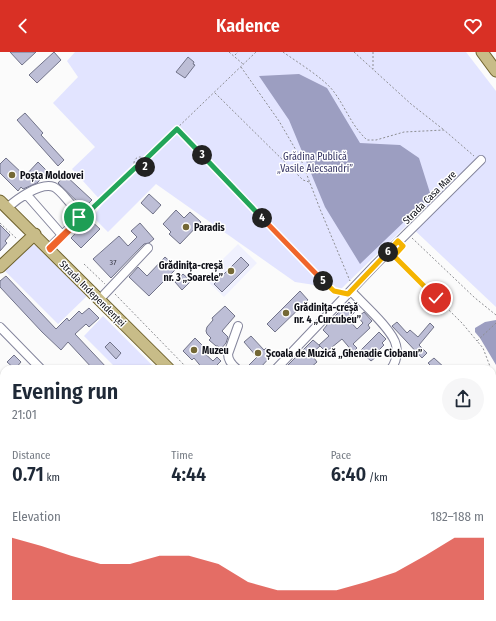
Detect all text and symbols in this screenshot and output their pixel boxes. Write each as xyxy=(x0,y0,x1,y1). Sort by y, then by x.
icon: back xyxy=(12,15,34,37)
text: Kadence xyxy=(216,15,280,37)
icon: heart xyxy=(462,15,484,37)
pin: 3 xyxy=(192,145,212,165)
text: 3 xyxy=(199,148,205,161)
park label: Grădina Publică „Vasile Alecsandri” xyxy=(277,151,353,175)
pin: 2 xyxy=(135,157,155,177)
text: 2 xyxy=(142,160,148,173)
street label: Strada Casa Mare xyxy=(401,169,459,227)
marker: Poșta Moldovei xyxy=(7,170,17,180)
place label: Poșta Moldovei xyxy=(20,170,84,182)
pin xyxy=(62,200,96,234)
icon: arrive xyxy=(68,206,90,228)
pin: 4 xyxy=(252,208,272,228)
text: 4 xyxy=(259,211,265,224)
marker: Paradis xyxy=(181,222,191,232)
place label: Paradis xyxy=(194,222,225,234)
pin: 6 xyxy=(378,242,398,262)
text: 6 xyxy=(385,245,391,258)
street label: Strada Independenței xyxy=(57,258,128,329)
house number: 37 xyxy=(110,258,117,267)
place label: Grădinița-creșă nr. 3 „Soarele” xyxy=(159,260,223,284)
marker: Grădinița-creșă nr. 3 „Soarele” xyxy=(226,266,236,276)
pin: 5 xyxy=(313,271,333,291)
text: 5 xyxy=(320,274,326,287)
pin xyxy=(419,281,453,315)
icon: check xyxy=(425,287,447,309)
place label: Grădinița-creșă nr. 4 „Curcubeu” xyxy=(294,302,361,326)
marker: Grădinița-creșă nr. 4 „Curcubeu” xyxy=(281,308,291,318)
marker: Muzeu xyxy=(189,345,199,355)
place label: Muzeu xyxy=(202,345,229,357)
marker: Școala de Muzică „Ghenadie Ciobanu” xyxy=(253,348,263,358)
place label: Școala de Muzică „Ghenadie Ciobanu” xyxy=(266,348,422,360)
text: Evening run xyxy=(12,378,118,405)
button: share xyxy=(442,378,484,420)
text: 21:01 xyxy=(12,407,37,422)
text: Distance xyxy=(12,449,51,462)
text: Time xyxy=(171,449,193,462)
text: Pace xyxy=(331,449,351,462)
text: 0.71 xyxy=(12,462,44,486)
text: 4:44 xyxy=(171,462,206,486)
text: 6:40 xyxy=(331,462,366,486)
text: km xyxy=(44,471,60,484)
text: /km xyxy=(366,471,388,484)
text: Elevation xyxy=(12,509,61,524)
text: 182–188 m xyxy=(430,509,484,524)

